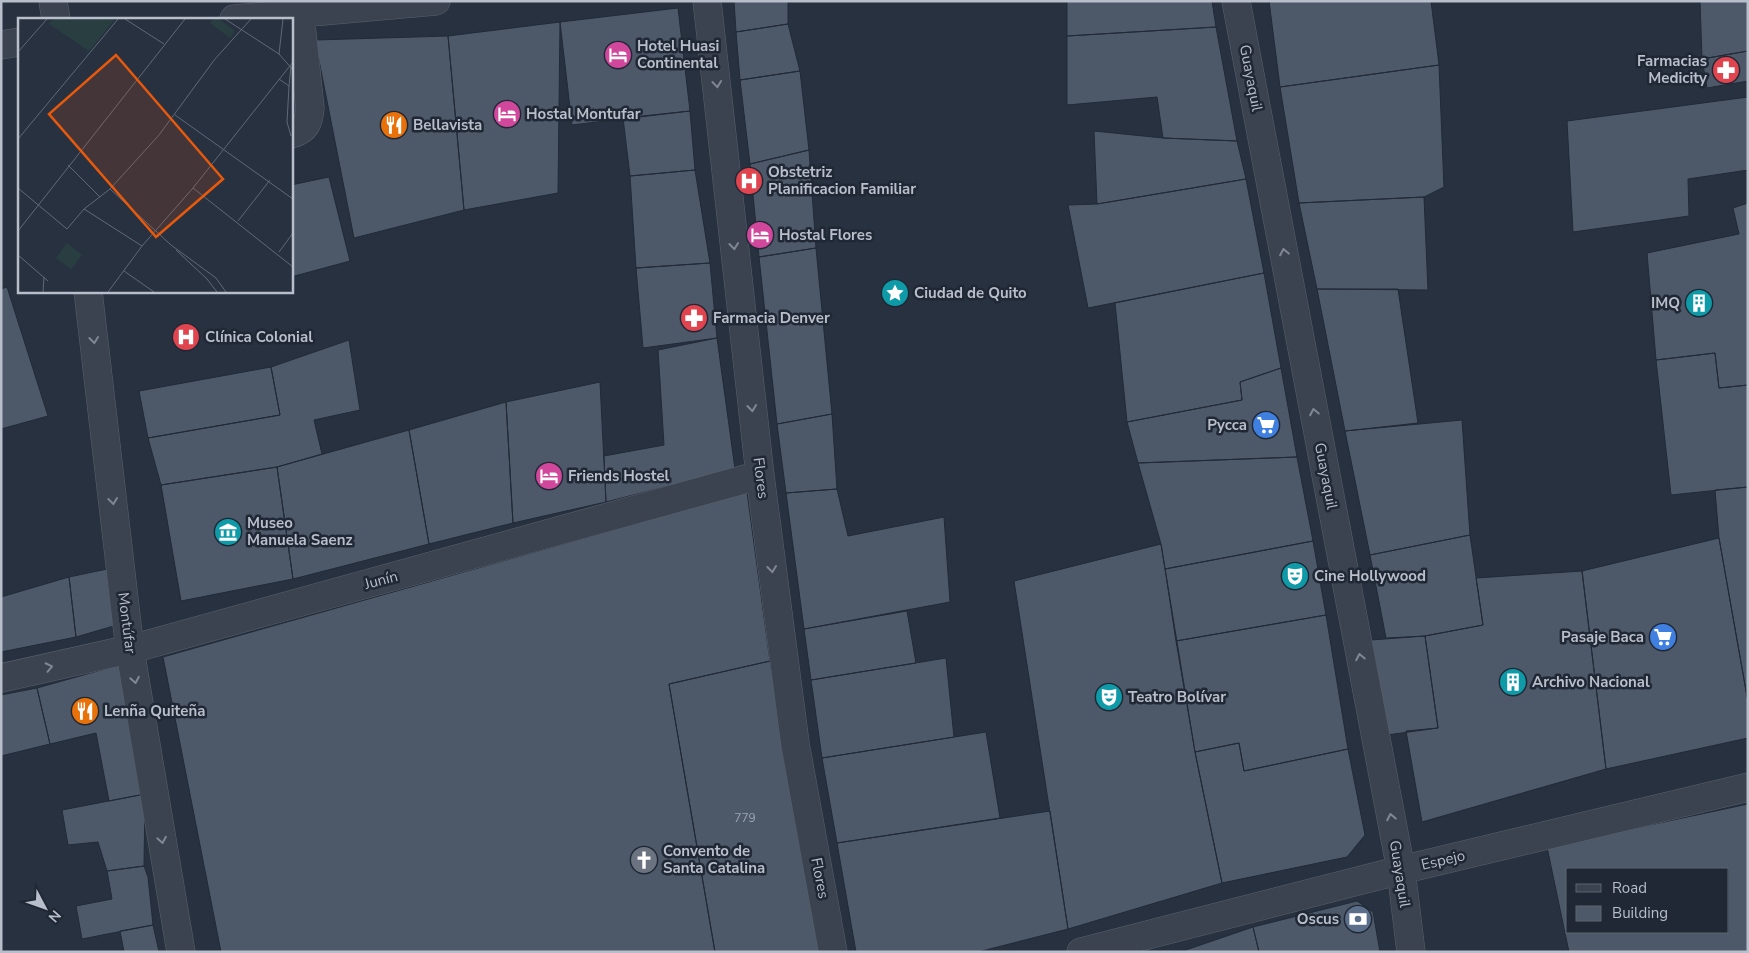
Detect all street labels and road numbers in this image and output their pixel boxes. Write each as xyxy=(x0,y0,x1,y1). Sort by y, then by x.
street label: Guayaquil xyxy=(1235,43,1267,114)
street label: Guayaquil xyxy=(1310,441,1342,512)
street label: Flores xyxy=(749,456,773,500)
street label: Junín xyxy=(361,566,400,594)
street label: Montúfar xyxy=(113,591,141,655)
street label: Guayaquil xyxy=(1385,839,1415,910)
street label: Espejo xyxy=(1419,845,1467,875)
street label: Flores xyxy=(806,856,834,900)

